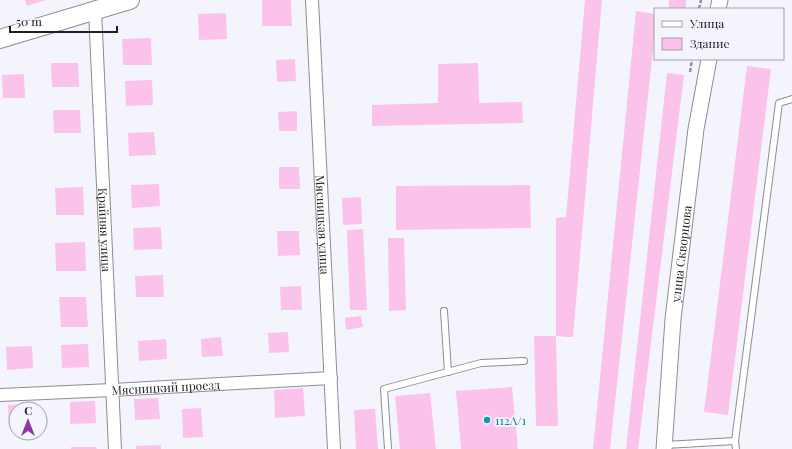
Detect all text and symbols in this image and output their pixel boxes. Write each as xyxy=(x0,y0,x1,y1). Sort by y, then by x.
scale bar xyxy=(10,8,117,34)
legend xyxy=(654,8,784,60)
text: 50 m xyxy=(16,13,42,29)
text: Улица xyxy=(689,15,724,31)
text: Здание xyxy=(690,35,730,51)
street label: Мясницкая улица xyxy=(313,175,333,275)
street label: Крайняя улица xyxy=(95,187,115,272)
street label: улица Скворцова xyxy=(667,205,695,304)
street label: Мясницкий проезд xyxy=(111,376,221,398)
north arrow xyxy=(8,401,48,441)
text: С xyxy=(24,403,32,418)
place label: 112А/1 xyxy=(495,412,527,428)
marker: 112А/1 xyxy=(482,415,492,425)

